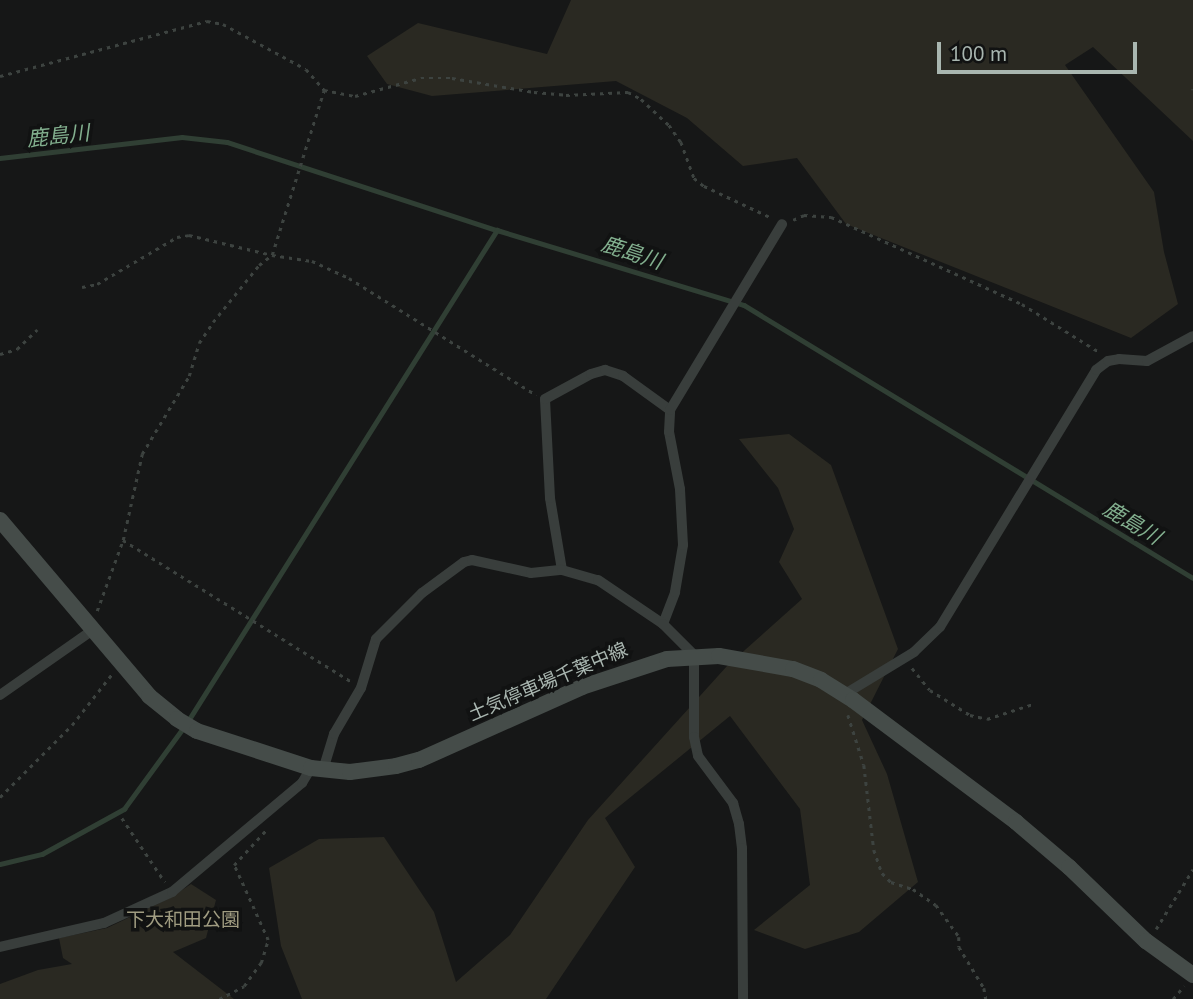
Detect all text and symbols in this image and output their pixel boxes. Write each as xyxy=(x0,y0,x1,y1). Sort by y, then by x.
scale bar xyxy=(941,28,1140,72)
text: 100 m xyxy=(950,40,1007,67)
water label: 鹿島川 xyxy=(25,120,91,152)
water label: 鹿島川 xyxy=(598,231,666,275)
water label: 鹿島川 xyxy=(1099,496,1165,550)
street label: 土気停車場千葉中線 xyxy=(465,638,631,726)
park label: 下大和田公園 xyxy=(126,909,240,931)

